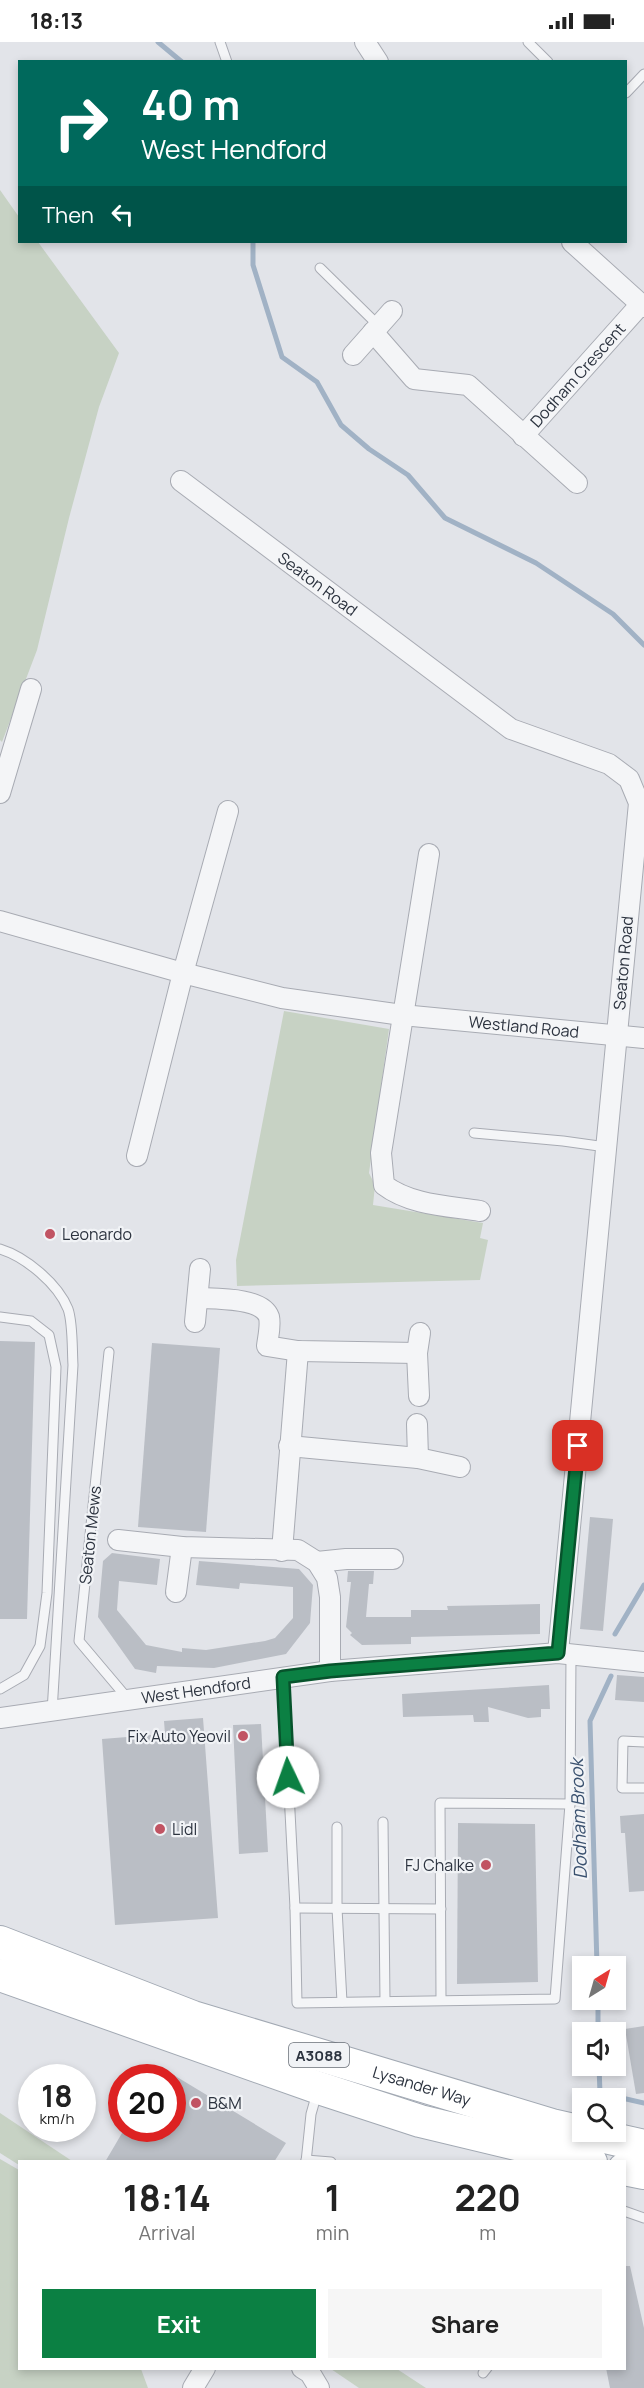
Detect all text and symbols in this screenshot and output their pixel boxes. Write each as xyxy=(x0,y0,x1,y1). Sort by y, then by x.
text: 18:13 xyxy=(30,6,83,36)
text: 40 m xyxy=(141,75,240,133)
icon: right xyxy=(42,84,120,162)
text: West Hendford xyxy=(141,130,327,167)
icon: left xyxy=(106,198,139,231)
text: Then xyxy=(42,200,94,230)
street label: Dodham Crescent xyxy=(525,318,630,432)
street label: Seaton Road xyxy=(273,547,362,621)
street label: Seaton Road xyxy=(608,915,638,1011)
street label: Westland Road xyxy=(468,1010,580,1043)
place label: Leonardo xyxy=(62,1223,132,1245)
marker: Leonardo xyxy=(43,1227,57,1241)
pin xyxy=(552,1420,603,1471)
icon: arrive xyxy=(561,1429,594,1462)
street label: Seaton Mews xyxy=(74,1485,106,1585)
street label: West Hendford xyxy=(140,1671,252,1709)
place label: Fix Auto Yeovil xyxy=(127,1725,231,1747)
marker: Fix Auto Yeovil xyxy=(236,1729,250,1743)
position arrow xyxy=(256,1745,320,1809)
water label: Dodham Brook xyxy=(564,1755,592,1880)
place label: Lidl xyxy=(172,1818,197,1840)
marker: Lidl xyxy=(153,1822,167,1836)
place label: FJ Chalke xyxy=(405,1854,474,1876)
marker: FJ Chalke xyxy=(479,1858,493,1872)
north arrow xyxy=(572,1956,626,2010)
map controls xyxy=(572,1956,626,2142)
button: sound xyxy=(572,2022,626,2076)
road number: A3088 xyxy=(289,2043,349,2067)
street label: Lysander Way xyxy=(370,2061,474,2111)
speed limit sign: 20 xyxy=(108,2064,186,2142)
text: 18 xyxy=(41,2075,73,2116)
button: search xyxy=(572,2088,626,2142)
place label: B&M xyxy=(208,2092,242,2114)
marker: B&M xyxy=(189,2096,203,2110)
text: km/h xyxy=(40,2108,74,2129)
text: 18:14 xyxy=(123,2173,211,2222)
text: 1 xyxy=(325,2173,341,2222)
text: 220 xyxy=(454,2173,521,2222)
text: Arrival xyxy=(138,2219,195,2246)
text: min xyxy=(316,2219,349,2246)
text: m xyxy=(479,2219,496,2246)
button: Exit xyxy=(42,2289,316,2358)
button: Share xyxy=(328,2289,602,2358)

